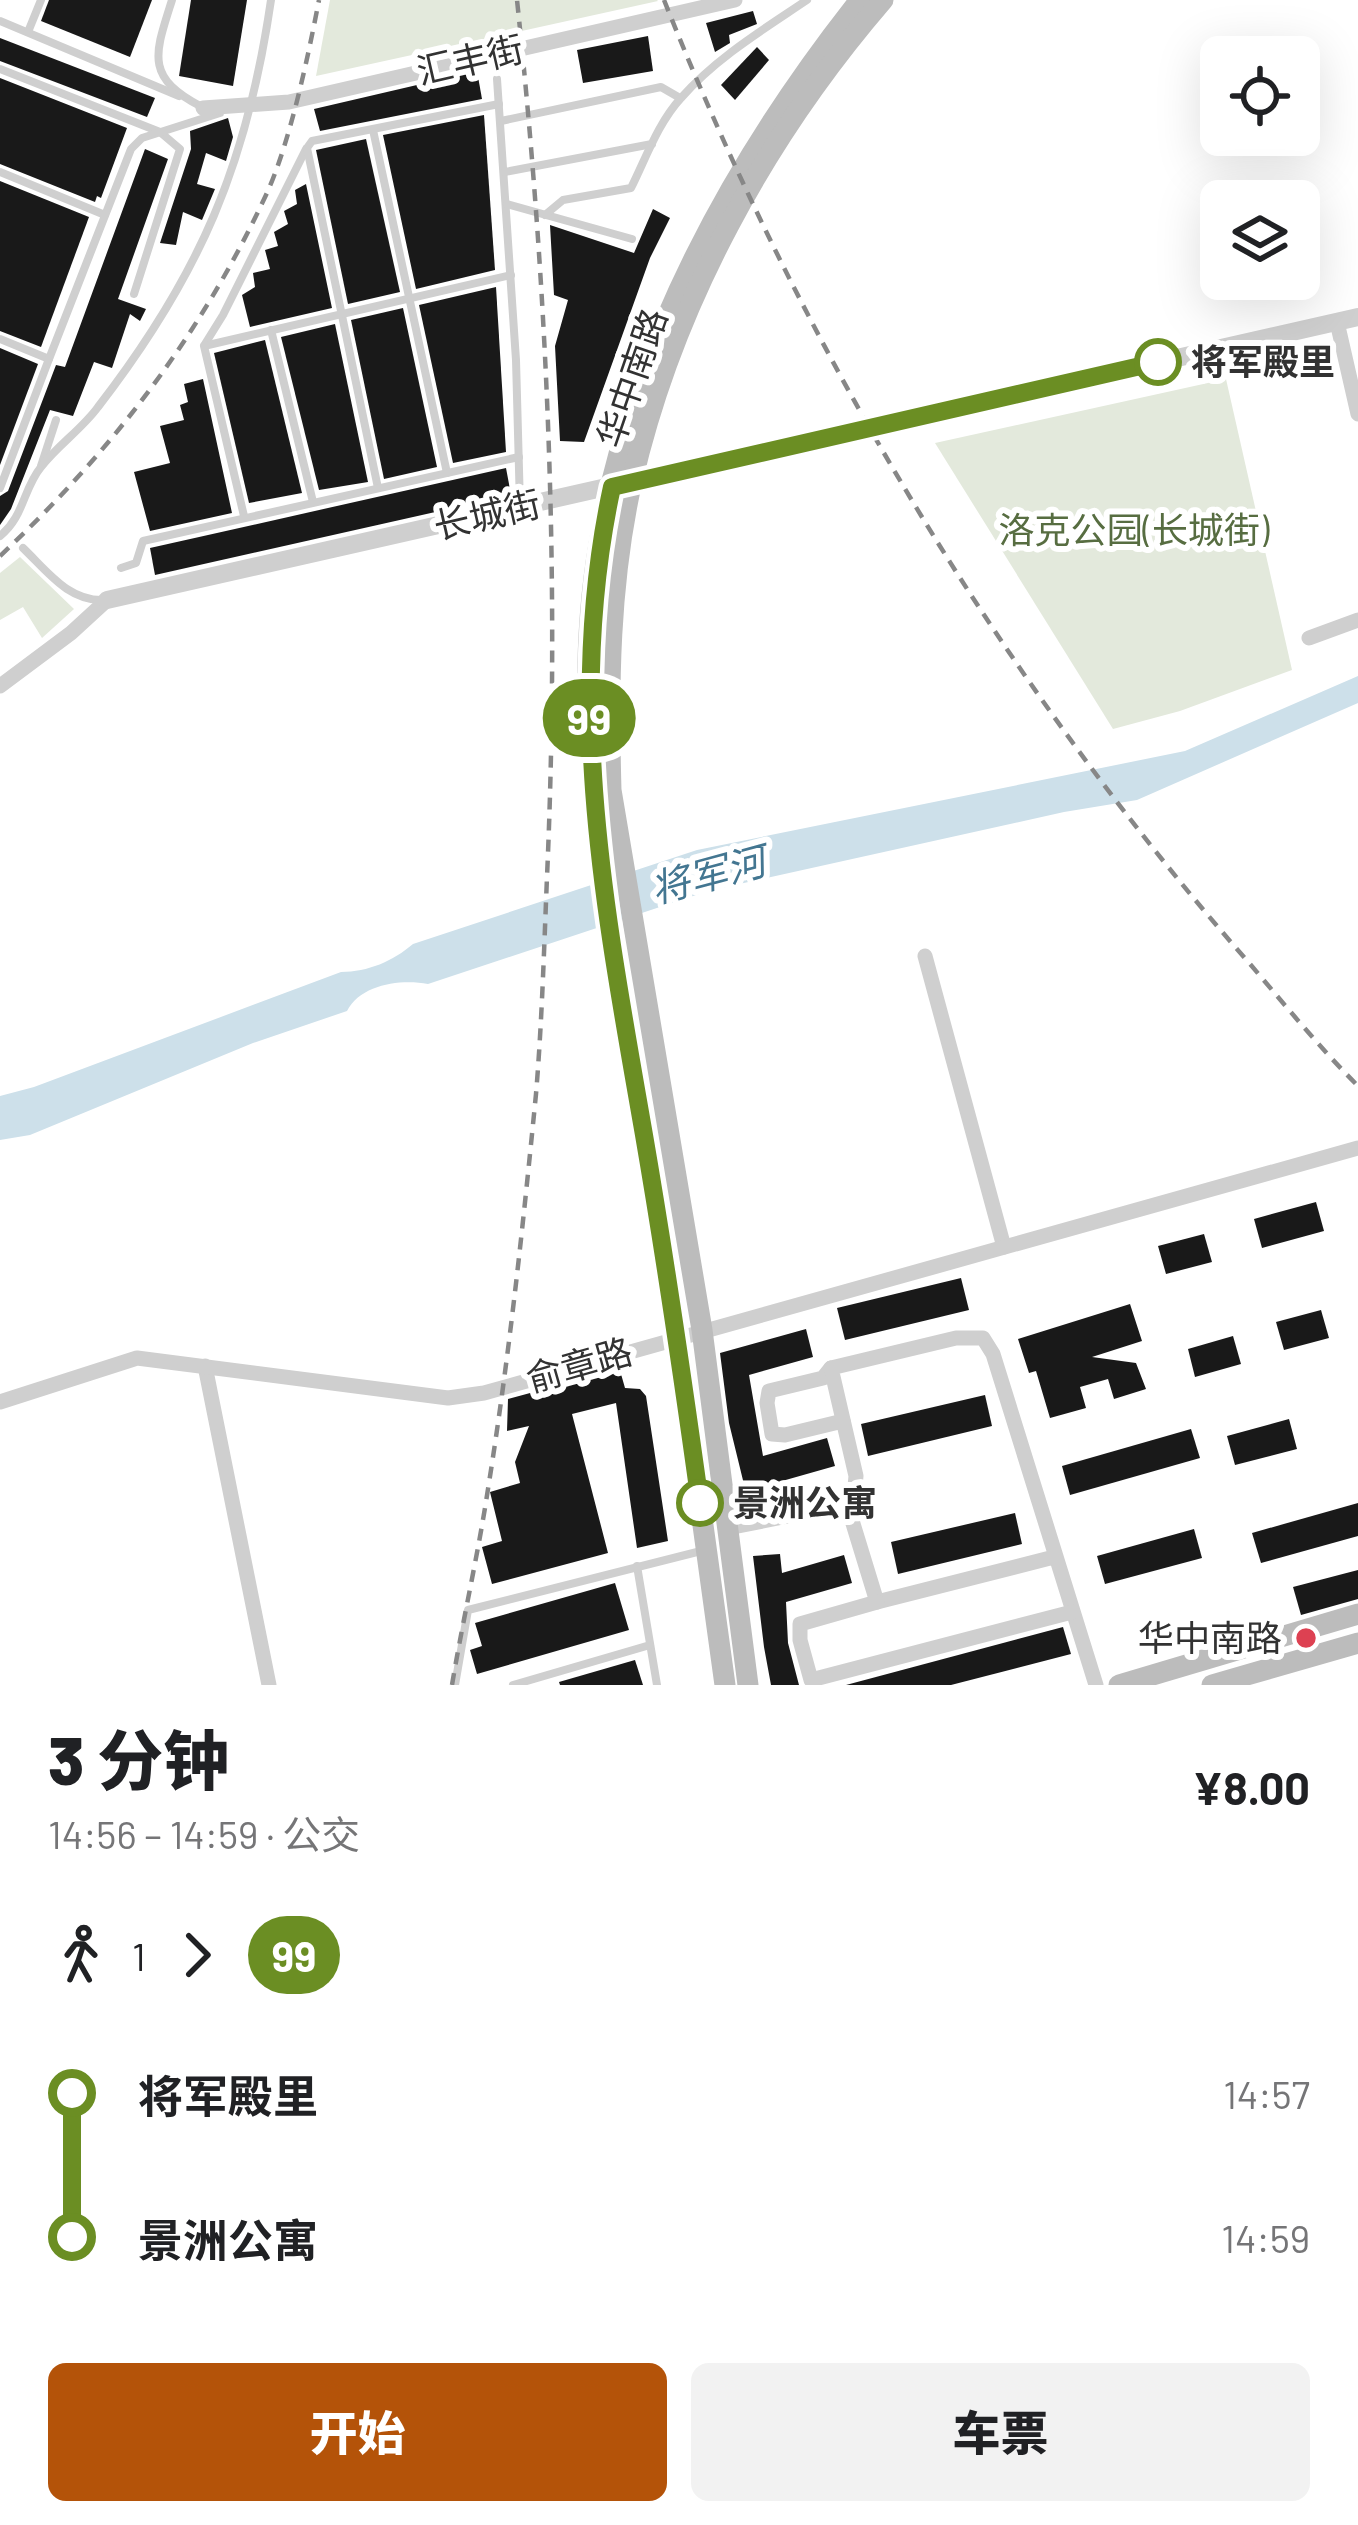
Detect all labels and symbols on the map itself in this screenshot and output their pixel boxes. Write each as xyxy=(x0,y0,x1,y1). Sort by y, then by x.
street label: 汇丰街 xyxy=(412,25,527,92)
street label: 华中南路 xyxy=(587,302,674,453)
place label: 将军殿里 xyxy=(1191,339,1335,382)
marker: 将军殿里 xyxy=(1136,340,1180,384)
street label: 长城街 xyxy=(429,480,544,547)
park label: 洛克公园(长城街) xyxy=(999,507,1270,550)
line badge: 99 xyxy=(535,679,643,757)
water label: 将军河 xyxy=(645,834,777,911)
street label: 俞章路 xyxy=(521,1328,636,1399)
place label: 景洲公寓 xyxy=(733,1480,877,1523)
marker: 景洲公寓 xyxy=(678,1481,722,1525)
place label: 华中南路 xyxy=(1138,1615,1282,1658)
marker: 华中南路 xyxy=(1293,1625,1319,1651)

